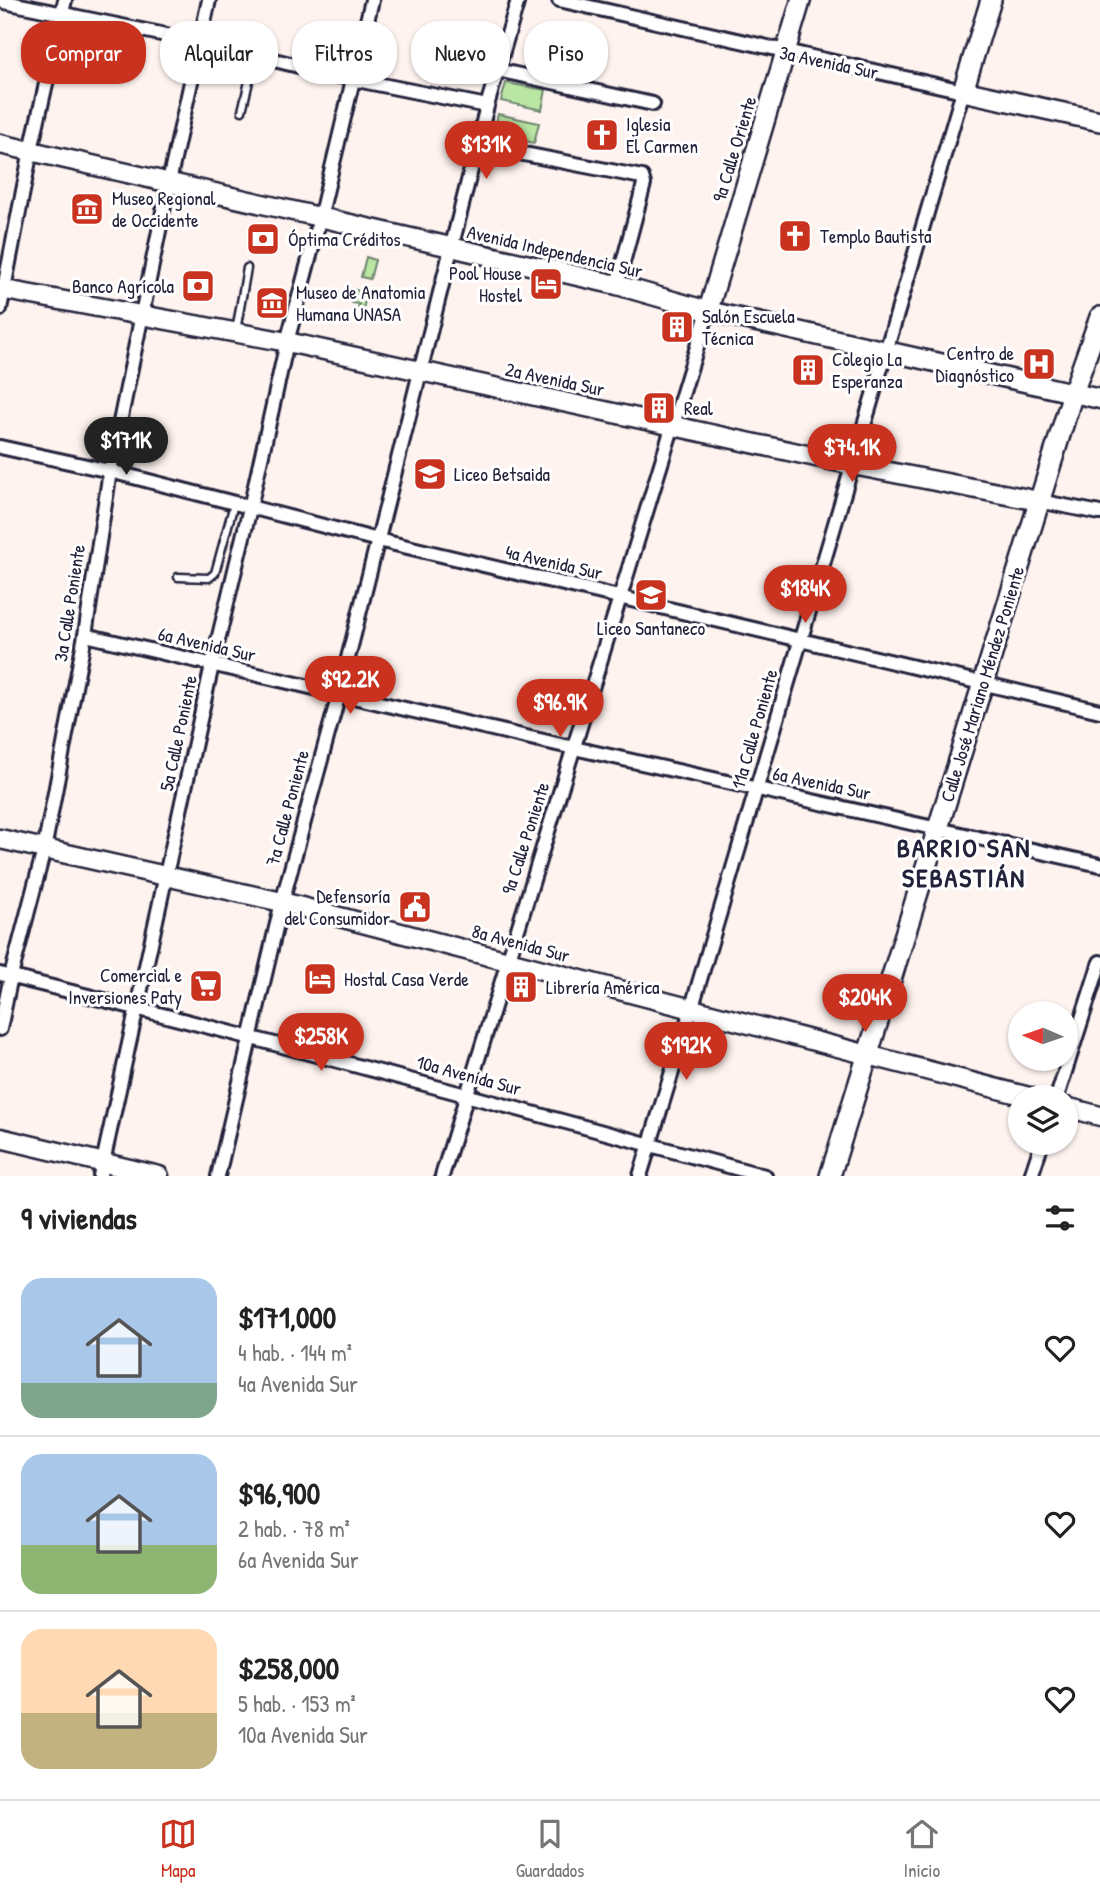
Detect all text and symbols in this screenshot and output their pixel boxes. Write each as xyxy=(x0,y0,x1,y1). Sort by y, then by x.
chip: Comprar xyxy=(21,21,146,84)
chip: Alquilar xyxy=(160,21,278,84)
chip: Filtros xyxy=(292,21,397,84)
chip: Nuevo xyxy=(411,21,510,84)
chip: Piso xyxy=(524,21,608,84)
street label: 3a Avenida Sur xyxy=(777,39,882,85)
street label: 9a Calle Oriente xyxy=(706,93,763,205)
place label: Iglesia El Carmen xyxy=(626,111,698,159)
church icon: Iglesia El Carmen xyxy=(583,116,621,154)
pin: $131K xyxy=(437,122,535,181)
text: $131K xyxy=(461,128,511,159)
place label: Museo Regional de Occidente xyxy=(112,185,216,233)
museum icon: Museo Regional de Occidente xyxy=(68,190,106,228)
church icon: Templo Bautista xyxy=(776,217,814,255)
street label: Avenida Independencia Sur xyxy=(465,218,646,284)
bank icon: Óptima Créditos xyxy=(244,220,282,258)
place label: Templo Bautista xyxy=(820,223,932,249)
place label: Óptima Créditos xyxy=(288,226,401,252)
place label: Pool House Hostel xyxy=(449,260,523,308)
hotel icon: Pool House Hostel xyxy=(527,265,565,303)
bank icon: Banco Agrícola xyxy=(179,267,217,305)
place label: Banco Agrícola xyxy=(72,273,175,299)
place label: Museo de Anatomia Humana UNASA xyxy=(296,279,426,327)
museum icon: Museo de Anatomia Humana UNASA xyxy=(253,284,291,322)
place label: Salón Escuela Técnica xyxy=(702,303,795,351)
building icon: Salón Escuela Técnica xyxy=(658,308,696,346)
place label: Centro de Diagnóstico xyxy=(935,340,1014,388)
hospital icon: Centro de Diagnóstico xyxy=(1020,345,1058,383)
place label: Colegio La Esperanza xyxy=(832,346,903,394)
building icon: Colegio La Esperanza xyxy=(789,351,827,389)
street label: 2a Avenida Sur xyxy=(503,356,608,402)
building icon: Real xyxy=(640,389,678,427)
place label: Real xyxy=(684,395,714,421)
pin: $171K xyxy=(77,418,175,477)
text: $171K xyxy=(100,424,152,455)
pin: $74.1K xyxy=(795,424,909,484)
text: $74.1K xyxy=(824,431,880,462)
school or university icon: Liceo Betsaida xyxy=(411,455,449,493)
place label: Liceo Betsaida xyxy=(454,461,550,487)
street label: 4a Avenida Sur xyxy=(503,538,606,586)
street label: 3a Calle Poniente xyxy=(47,542,91,663)
street label: Calle José Mariano Méndez Poniente xyxy=(934,563,1030,805)
pin: $184K xyxy=(756,566,854,625)
text: $184K xyxy=(780,572,830,603)
school or university icon: Liceo Santaneco xyxy=(632,576,670,614)
place label: Liceo Santaneco xyxy=(597,615,705,641)
street label: 6a Avenida Sur xyxy=(156,620,259,668)
pin: $92.2K xyxy=(293,656,407,716)
text: $92.2K xyxy=(321,663,379,694)
street label: 11a Calle Poniente xyxy=(724,666,784,792)
street label: 5a Calle Poniente xyxy=(153,672,203,793)
pin: $96.9K xyxy=(503,680,617,739)
text: $96.9K xyxy=(533,686,587,717)
street label: 7a Calle Poniente xyxy=(259,747,315,869)
street label: 6a Avenida Sur xyxy=(771,760,874,806)
street label: 9a Calle Poniente xyxy=(495,778,556,897)
district label: BARRIO SAN SEBASTIÁN xyxy=(897,830,1031,895)
place label: Defensoría del Consumidor xyxy=(284,883,391,931)
public building icon: Defensoría del Consumidor xyxy=(396,888,434,926)
street label: 8a Avenida Sur xyxy=(469,917,573,969)
hotel icon: Hostal Casa Verde xyxy=(301,960,339,998)
place label: Comercial e Inversiones Paty xyxy=(68,962,182,1010)
place label: Hostal Casa Verde xyxy=(344,966,469,992)
supermarket icon: Comercial e Inversiones Paty xyxy=(187,967,225,1005)
building icon: Librería América xyxy=(502,968,540,1006)
place label: Librería América xyxy=(546,974,660,1000)
pin: $204K xyxy=(816,974,914,1034)
text: $204K xyxy=(838,981,892,1012)
north arrow xyxy=(1008,1001,1078,1071)
map controls xyxy=(1008,1001,1078,1155)
pin: $258K xyxy=(272,1014,370,1073)
text: $258K xyxy=(294,1020,348,1051)
pin: $192K xyxy=(637,1023,735,1082)
text: $192K xyxy=(660,1029,712,1060)
street label: 10a Avenida Sur xyxy=(414,1049,525,1102)
button: layers xyxy=(1008,1085,1078,1155)
text: 9 viviendas xyxy=(21,1198,137,1238)
icon: filters xyxy=(1041,1199,1079,1237)
text: $171,000 xyxy=(238,1297,336,1337)
icon: home xyxy=(77,1306,161,1390)
icon: heart xyxy=(1041,1329,1079,1367)
text: 4 hab. · 144 m² xyxy=(238,1337,352,1368)
text: 4a Avenida Sur xyxy=(238,1368,358,1399)
text: $96,900 xyxy=(238,1473,320,1513)
icon: home xyxy=(77,1482,161,1566)
icon: heart xyxy=(1041,1505,1079,1543)
text: 2 hab. · 78 m² xyxy=(238,1513,350,1544)
text: 6a Avenida Sur xyxy=(238,1544,359,1575)
text: $258,000 xyxy=(238,1648,339,1688)
icon: home xyxy=(77,1657,161,1741)
icon: heart xyxy=(1041,1680,1079,1718)
text: 5 hab. · 153 m² xyxy=(238,1688,356,1719)
text: 10a Avenida Sur xyxy=(238,1719,368,1750)
tab: Mapa xyxy=(159,1815,197,1883)
tab: Guardados xyxy=(516,1815,584,1883)
tab: Inicio xyxy=(903,1815,941,1883)

